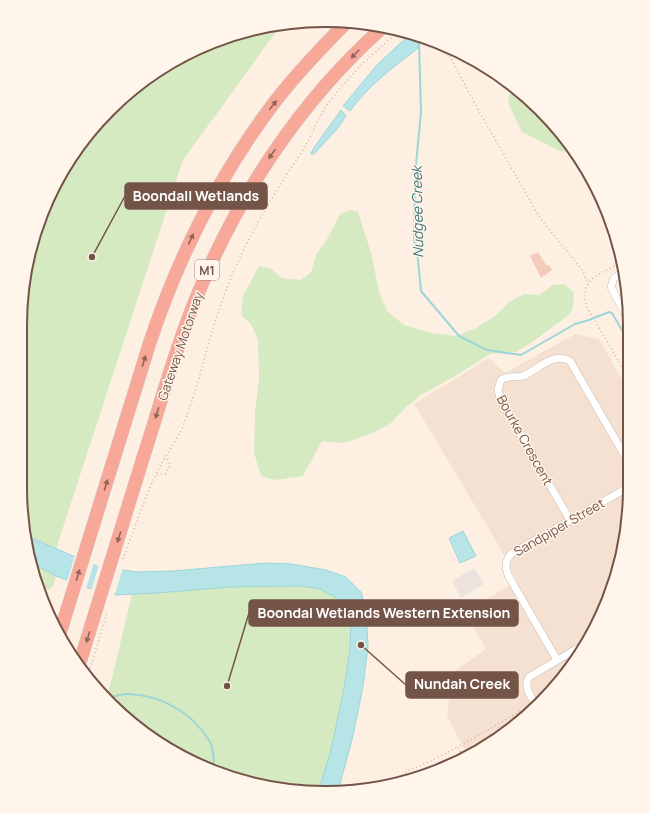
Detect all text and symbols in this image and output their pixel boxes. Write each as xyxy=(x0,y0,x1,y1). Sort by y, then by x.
one-way arrow xyxy=(350,49,360,59)
one-way arrow xyxy=(268,99,277,110)
one-way arrow xyxy=(268,149,276,160)
water label: Nudgee Creek xyxy=(407,164,427,258)
callout: Boondall Wetlands xyxy=(125,183,267,209)
text: Boondall Wetlands xyxy=(133,186,260,205)
one-way arrow xyxy=(188,234,194,245)
road number: M1 xyxy=(195,260,219,280)
street label: Gateway Motorway xyxy=(153,289,207,403)
one-way arrow xyxy=(141,354,147,366)
street label: Bourke Crescent xyxy=(493,392,557,488)
one-way arrow xyxy=(154,407,160,419)
one-way arrow xyxy=(103,479,109,491)
street label: Sandpiper Street xyxy=(510,494,608,560)
one-way arrow xyxy=(116,531,122,543)
one-way arrow xyxy=(75,569,81,581)
callout: Boondal Wetlands Western Extension xyxy=(249,600,518,626)
text: Boondal Wetlands Western Extension xyxy=(258,603,510,622)
one-way arrow xyxy=(85,632,91,644)
callout: Nundah Creek xyxy=(406,672,518,698)
text: Nundah Creek xyxy=(414,674,510,693)

